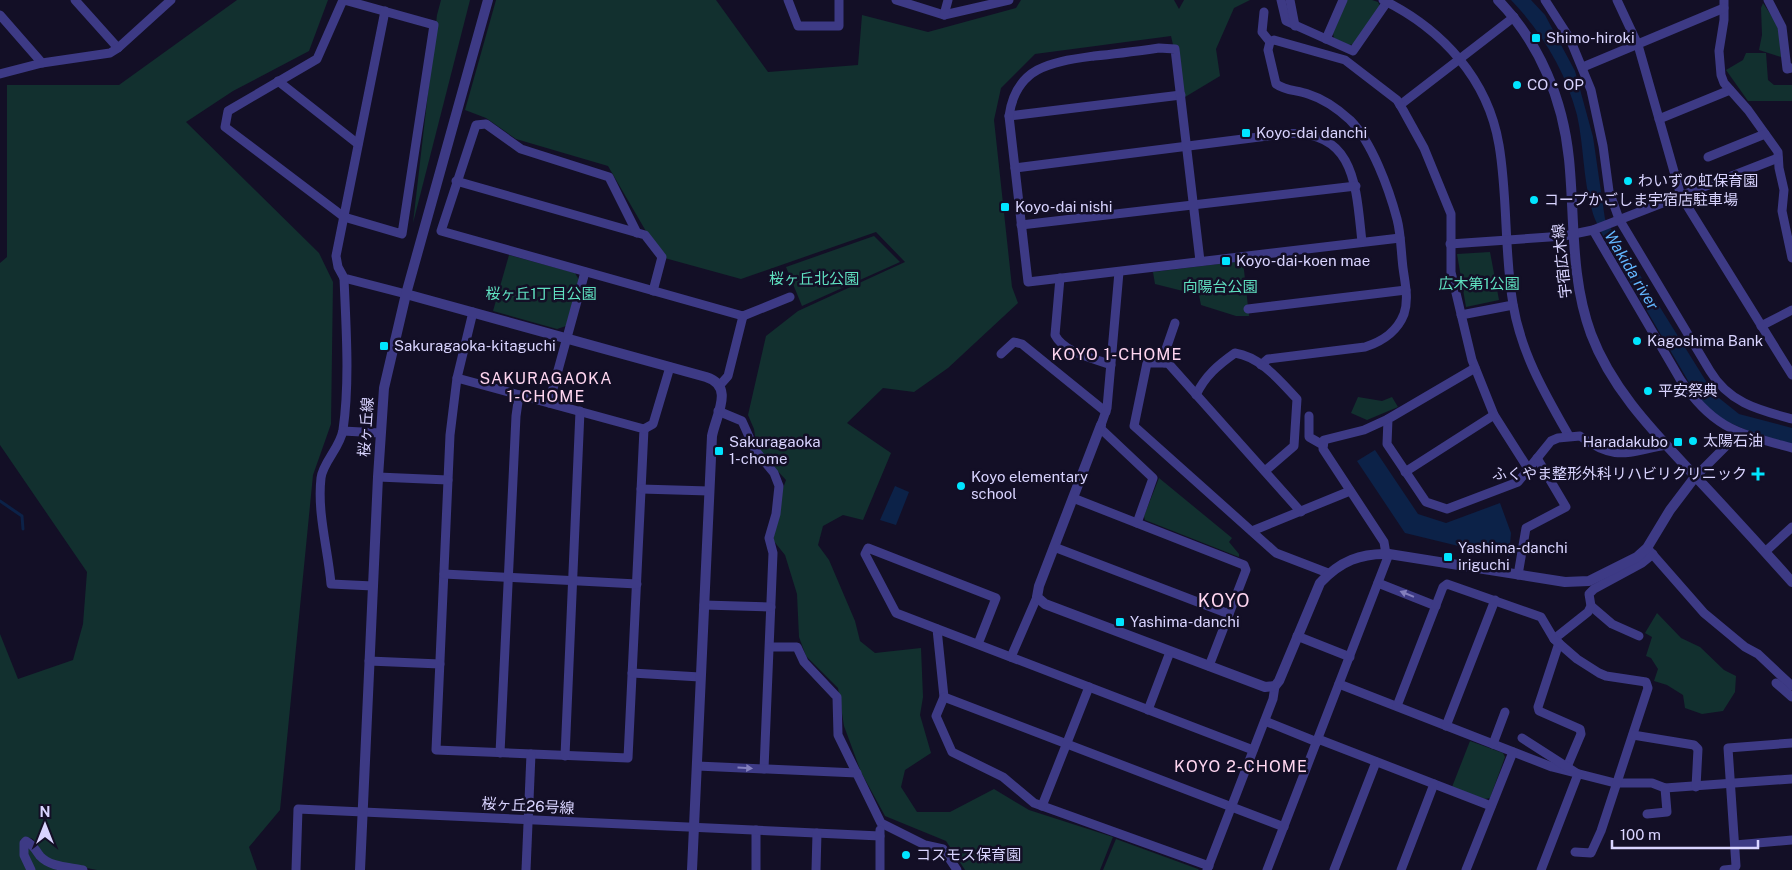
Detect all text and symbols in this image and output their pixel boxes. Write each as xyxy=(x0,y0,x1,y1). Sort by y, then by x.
place label: Shimo-hiroki xyxy=(1546,29,1635,46)
marker: Shimo-hiroki xyxy=(1530,32,1542,44)
place label: CO・OP xyxy=(1527,76,1584,93)
marker: CO・OP xyxy=(1511,79,1523,91)
place label: Koyo-dai danchi xyxy=(1256,124,1367,141)
marker: Koyo-dai danchi xyxy=(1240,127,1252,139)
place label: わいずの虹保育園 xyxy=(1638,172,1758,189)
marker: わいずの虹保育園 xyxy=(1622,175,1634,187)
place label: コープかごしま宇宿店駐車場 xyxy=(1544,191,1738,208)
marker: コープかごしま宇宿店駐車場 xyxy=(1528,194,1540,206)
place label: Koyo-dai nishi xyxy=(1015,198,1112,215)
marker: Koyo-dai nishi xyxy=(999,201,1011,213)
street label: 宇宿広木線 xyxy=(1549,223,1574,299)
water label: Wakida river xyxy=(1601,227,1663,314)
place label: Koyo-dai-koen mae xyxy=(1236,252,1370,269)
marker: Koyo-dai-koen mae xyxy=(1220,255,1232,267)
park label: 桜ヶ丘北公園 xyxy=(769,270,859,287)
park label: 広木第1公園 xyxy=(1438,275,1520,292)
park label: 向陽台公園 xyxy=(1182,278,1258,295)
park label: 桜ヶ丘1丁目公園 xyxy=(485,285,597,302)
place label: Kagoshima Bank xyxy=(1647,332,1763,349)
marker: Kagoshima Bank xyxy=(1631,335,1643,347)
place label: Sakuragaoka-kitaguchi xyxy=(394,337,556,354)
marker: Sakuragaoka-kitaguchi xyxy=(378,340,390,352)
district label: KOYO 1-CHOME xyxy=(1052,345,1182,364)
district label: SAKURAGAOKA 1-CHOME xyxy=(479,369,613,406)
place label: 平安祭典 xyxy=(1658,382,1718,399)
marker: 平安祭典 xyxy=(1642,385,1654,397)
street label: 桜ヶ丘線 xyxy=(355,396,376,457)
place label: 太陽石油 xyxy=(1703,432,1763,449)
place label: Sakuragaoka 1-chome xyxy=(729,433,821,467)
place label: Haradakubo xyxy=(1583,433,1668,450)
marker: 太陽石油 xyxy=(1687,435,1699,447)
marker: Haradakubo xyxy=(1672,436,1684,448)
marker: Sakuragaoka 1-chome xyxy=(713,445,725,457)
place label: ふくやま整形外科リハビリクリニック xyxy=(1492,465,1747,482)
marker: ふくやま整形外科リハビリクリニック xyxy=(1751,467,1765,481)
place label: Koyo elementary school xyxy=(971,468,1088,502)
marker: Koyo elementary school xyxy=(955,480,967,492)
place label: Yashima-danchi iriguchi xyxy=(1458,539,1568,573)
marker: Yashima-danchi iriguchi xyxy=(1442,551,1454,563)
district label: KOYO xyxy=(1198,590,1250,611)
one-way arrow xyxy=(1400,590,1414,598)
place label: Yashima-danchi xyxy=(1130,613,1240,630)
marker: Yashima-danchi xyxy=(1114,616,1126,628)
district label: KOYO 2-CHOME xyxy=(1174,757,1308,776)
one-way arrow xyxy=(738,765,754,773)
street label: 桜ヶ丘26号線 xyxy=(481,795,575,816)
north arrow xyxy=(20,800,70,850)
text: N xyxy=(40,804,50,820)
scale bar xyxy=(1612,818,1758,850)
text: 100 m xyxy=(1620,826,1661,843)
place label: コスモス保育園 xyxy=(916,846,1021,863)
marker: コスモス保育園 xyxy=(900,849,912,861)

